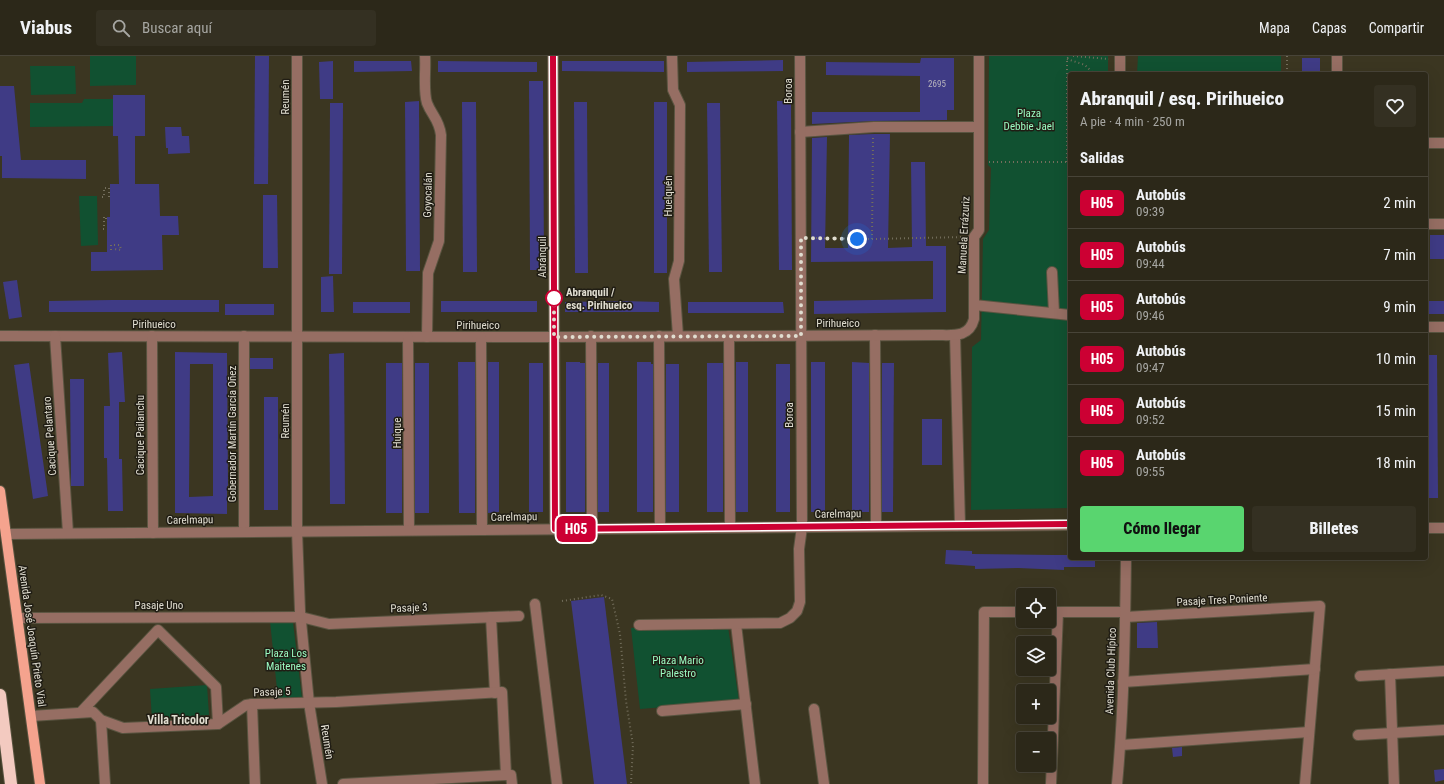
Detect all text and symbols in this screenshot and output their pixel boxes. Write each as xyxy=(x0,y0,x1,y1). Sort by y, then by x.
search box xyxy=(96,10,376,46)
text: Viabus xyxy=(20,16,72,39)
icon: search xyxy=(110,17,132,39)
text: Buscar aquí xyxy=(142,19,212,37)
text: Mapa xyxy=(1259,20,1290,36)
text: Capas xyxy=(1312,20,1347,36)
text: Compartir xyxy=(1369,20,1424,36)
street label: Boroa xyxy=(782,78,795,104)
street label: Reumén xyxy=(279,79,292,115)
house number: 2695 xyxy=(928,79,946,89)
button: heart xyxy=(1374,85,1416,127)
text: Abranquil / esq. Pirihueico xyxy=(1080,87,1284,110)
park label: Plaza Debbie Jael xyxy=(1004,107,1054,133)
text: A pie · 4 min · 250 m xyxy=(1080,114,1185,129)
text: Salidas xyxy=(1080,149,1124,167)
street label: Goyocalán xyxy=(421,172,435,218)
street label: Huelquén xyxy=(662,175,675,217)
text: Autobús xyxy=(1136,186,1186,204)
text: 2 min xyxy=(1383,194,1416,212)
text: H05 xyxy=(1091,195,1113,211)
street label: Manuela Errázuriz xyxy=(955,196,973,274)
text: 09:39 xyxy=(1136,204,1165,219)
your location xyxy=(847,229,867,249)
street label: Abránquil xyxy=(536,236,549,278)
text: Autobús xyxy=(1136,238,1186,256)
text: 7 min xyxy=(1383,246,1416,264)
text: H05 xyxy=(1091,247,1113,263)
text: 09:44 xyxy=(1136,256,1165,271)
place label: Abranquil / esq. Pirihueico xyxy=(566,286,633,312)
marker: Abranquil / esq. Pirihueico xyxy=(545,289,563,307)
text: Autobús xyxy=(1136,290,1186,308)
text: 9 min xyxy=(1383,298,1416,316)
text: H05 xyxy=(1091,299,1113,315)
text: 09:46 xyxy=(1136,308,1165,323)
street label: Pirihueico xyxy=(816,317,860,330)
street label: Pirihueico xyxy=(132,318,176,331)
street label: Pirihueico xyxy=(456,319,500,332)
text: Autobús xyxy=(1136,342,1186,360)
text: 10 min xyxy=(1376,350,1416,368)
text: H05 xyxy=(1091,351,1113,367)
text: 09:47 xyxy=(1136,360,1165,375)
street label: Gobernador Martín García Oñez xyxy=(226,365,239,502)
text: Autobús xyxy=(1136,394,1186,412)
street label: Cacique Pailanchu xyxy=(134,395,147,475)
street label: Cacique Pelantaro xyxy=(41,396,59,476)
street label: Boroa xyxy=(783,402,796,428)
text: 15 min xyxy=(1376,402,1416,420)
street label: Reumén xyxy=(279,403,292,439)
text: H05 xyxy=(1091,403,1113,419)
text: 09:52 xyxy=(1136,412,1165,427)
street label: Huique xyxy=(391,418,404,448)
text: Autobús xyxy=(1136,446,1186,464)
text: 18 min xyxy=(1376,454,1416,472)
text: H05 xyxy=(1091,455,1113,471)
text: 09:55 xyxy=(1136,464,1165,479)
button: Cómo llegar xyxy=(1080,506,1244,552)
button: Billetes xyxy=(1252,506,1416,552)
street label: Carelmapu xyxy=(815,507,861,521)
street label: Carelmapu xyxy=(491,510,537,524)
street label: Carelmapu xyxy=(167,513,213,527)
line badge: H05 xyxy=(553,516,599,542)
text: H05 xyxy=(565,521,587,537)
street label: Avenida José Joaquín Prieto Vial xyxy=(16,564,48,708)
map controls xyxy=(1016,588,1056,772)
button: locate xyxy=(1016,588,1056,628)
street label: Pasaje Tres Poniente xyxy=(1176,591,1268,609)
street label: Pasaje Uno xyxy=(135,599,184,612)
street label: Pasaje 3 xyxy=(390,601,428,615)
street label: Avenida Club Hípico xyxy=(1103,627,1119,715)
button: layers xyxy=(1016,636,1056,676)
park label: Plaza Los Maitenes xyxy=(265,647,307,673)
park label: Plaza Mario Palestro xyxy=(652,654,704,680)
button: + xyxy=(1016,684,1056,724)
street label: Pasaje 5 xyxy=(253,685,291,699)
district label: Villa Tricolor xyxy=(147,713,209,727)
street label: Reumén xyxy=(318,724,336,760)
button: − xyxy=(1016,732,1056,772)

